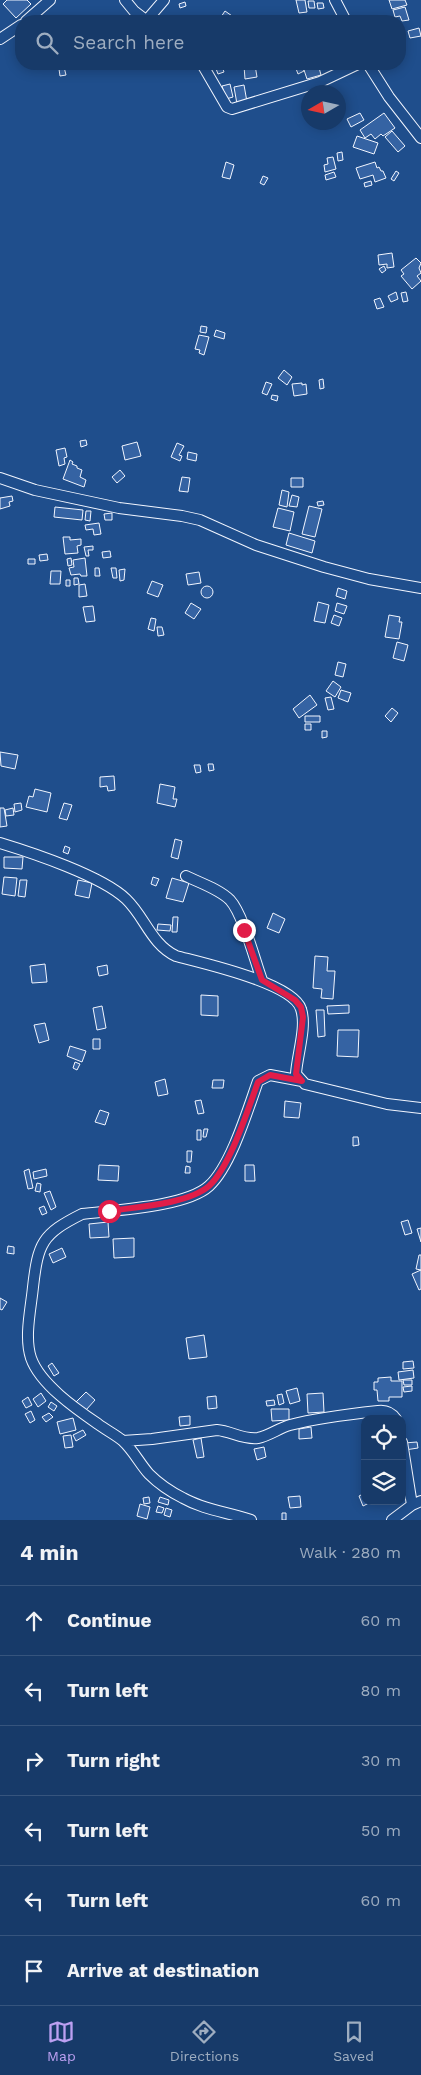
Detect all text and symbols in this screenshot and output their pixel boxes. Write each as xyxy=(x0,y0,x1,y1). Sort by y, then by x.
search box xyxy=(15,15,406,70)
icon: search xyxy=(33,29,61,57)
text: Search here xyxy=(73,31,184,54)
north arrow xyxy=(301,85,346,130)
route end xyxy=(233,919,256,942)
route start xyxy=(98,1200,121,1223)
map controls xyxy=(361,1415,406,1505)
button: locate xyxy=(361,1415,406,1460)
button: layers xyxy=(361,1460,406,1505)
text: 4 min xyxy=(20,1540,78,1565)
text: Walk · 280 m xyxy=(299,1543,401,1562)
icon: ahead xyxy=(20,1607,48,1635)
text: Continue xyxy=(67,1609,151,1632)
text: 60 m xyxy=(361,1611,401,1630)
icon: left xyxy=(20,1677,48,1705)
text: Turn left xyxy=(67,1679,148,1702)
text: 80 m xyxy=(360,1681,401,1700)
icon: right xyxy=(20,1747,48,1775)
text: Turn right xyxy=(67,1749,160,1772)
text: 30 m xyxy=(361,1751,401,1770)
icon: left xyxy=(20,1817,48,1845)
text: Turn left xyxy=(67,1819,148,1842)
text: 50 m xyxy=(361,1821,401,1840)
icon: left xyxy=(20,1887,48,1915)
text: Turn left xyxy=(67,1889,148,1912)
text: 60 m xyxy=(361,1891,401,1910)
icon: arrive xyxy=(20,1957,48,1985)
text: Arrive at destination xyxy=(67,1959,259,1982)
tab: Map xyxy=(47,2018,76,2064)
tab: Directions xyxy=(170,2018,239,2064)
tab: Saved xyxy=(333,2018,374,2064)

